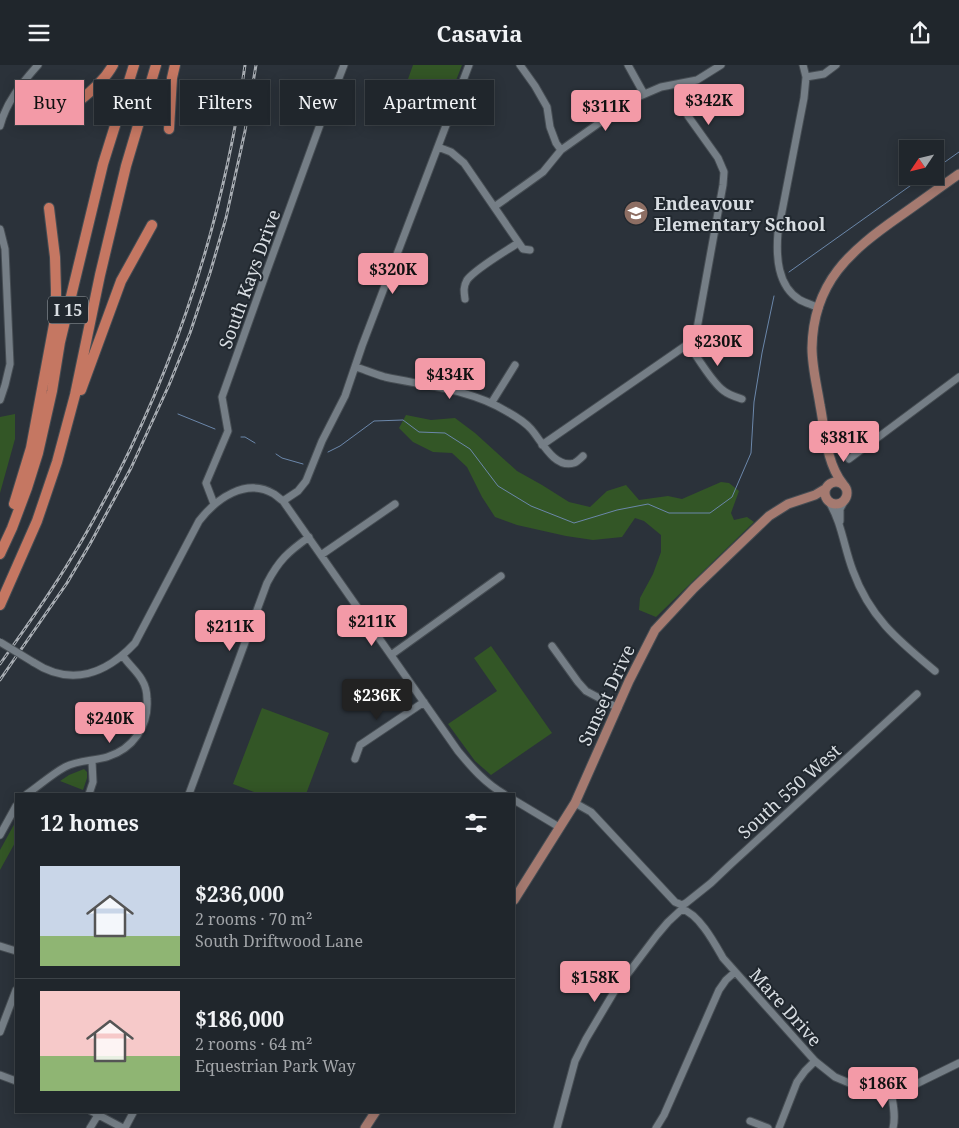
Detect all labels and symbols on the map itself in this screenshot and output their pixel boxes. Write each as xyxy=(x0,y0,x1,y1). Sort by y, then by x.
pin: $342K xyxy=(674,83,744,126)
pin: $311K xyxy=(571,89,641,132)
north arrow xyxy=(899,140,944,185)
place label: Endeavour Elementary School xyxy=(654,191,826,236)
school or university icon: Endeavour Elementary School xyxy=(623,200,649,226)
street label: South Kays Drive xyxy=(213,206,285,352)
pin: $320K xyxy=(358,253,428,295)
road number: I 15 xyxy=(48,297,88,323)
pin: $230K xyxy=(683,325,753,367)
pin: $434K xyxy=(415,357,485,400)
pin: $381K xyxy=(809,421,879,463)
pin: $211K xyxy=(337,605,407,647)
pin: $211K xyxy=(195,609,265,652)
street label: Sunset Drive xyxy=(572,641,640,749)
pin: $236K xyxy=(342,679,412,721)
pin: $240K xyxy=(75,701,145,744)
street label: South 550 West xyxy=(732,738,846,844)
pin: $158K xyxy=(560,961,630,1003)
street label: Mare Drive xyxy=(745,963,827,1051)
pin: $186K xyxy=(848,1067,918,1109)

